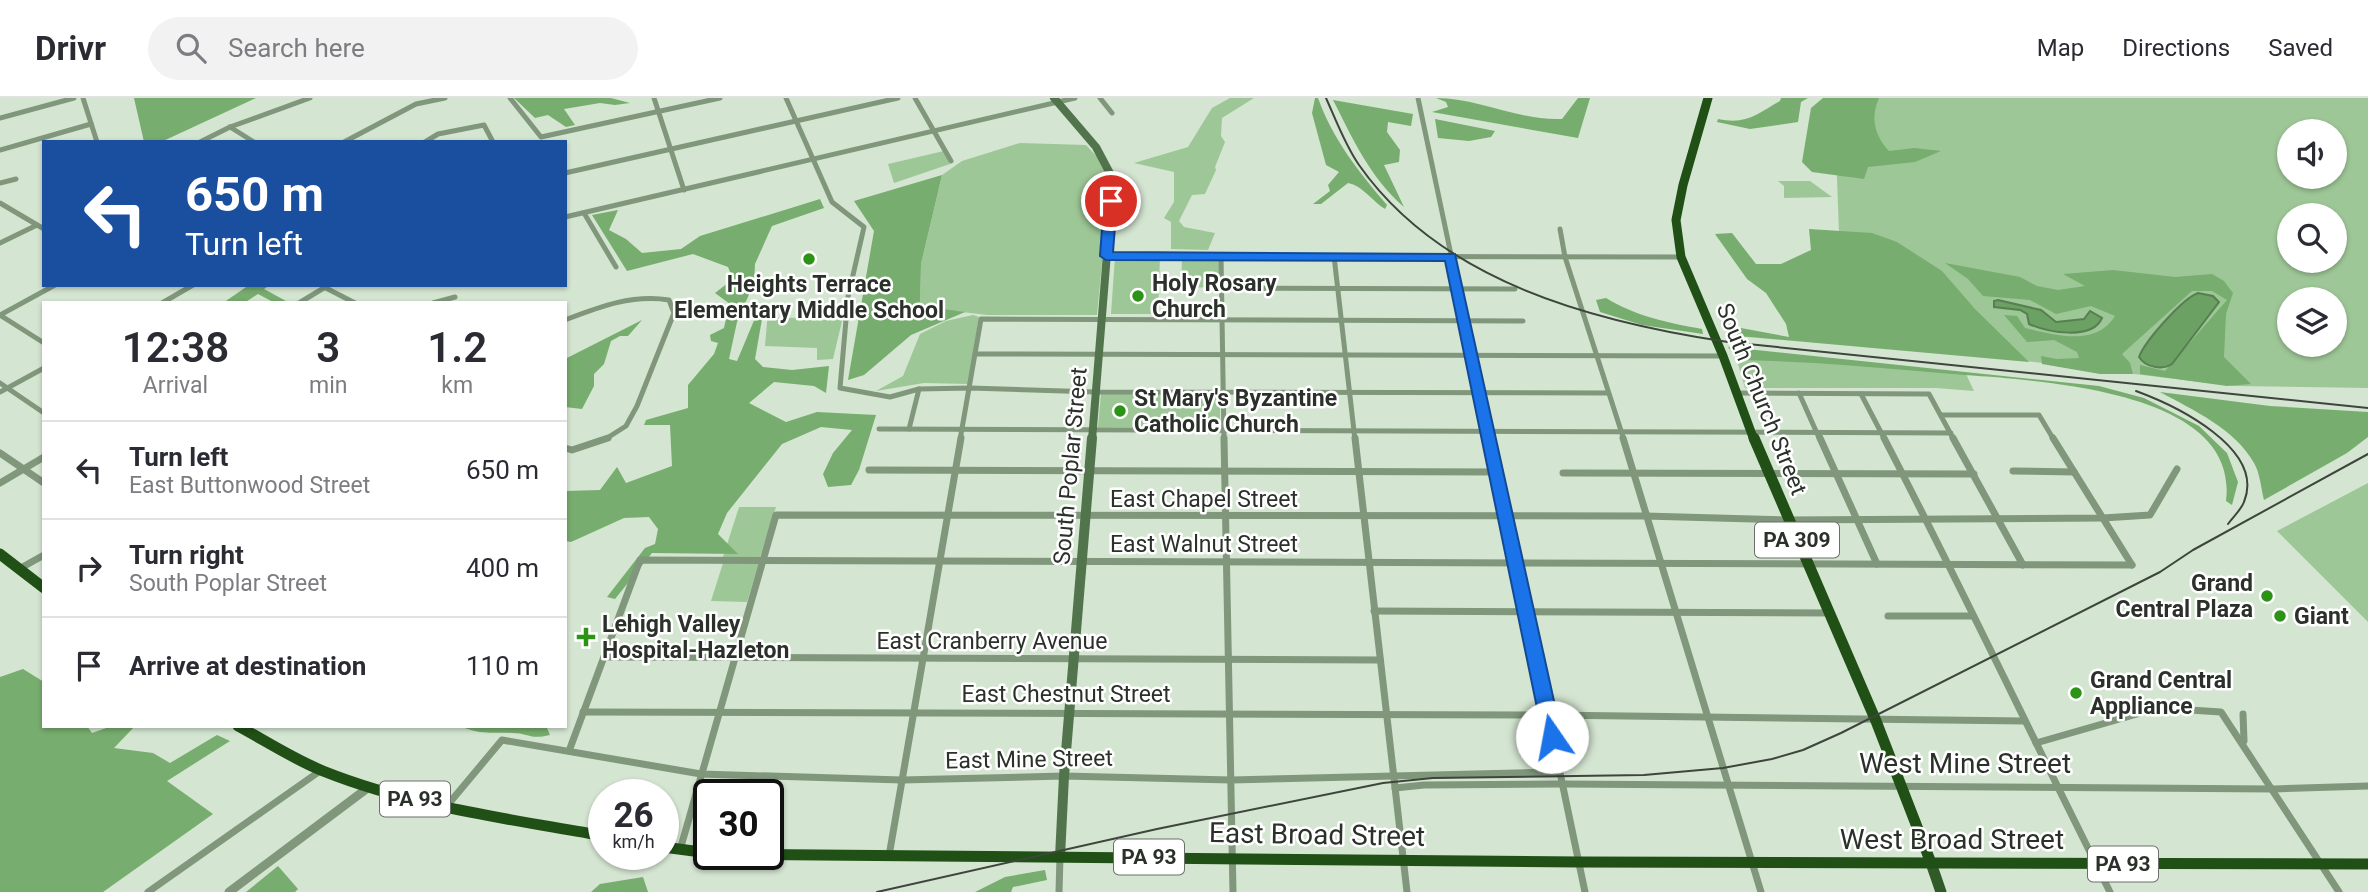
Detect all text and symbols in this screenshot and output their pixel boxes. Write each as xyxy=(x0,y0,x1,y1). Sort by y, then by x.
search box xyxy=(148,17,638,80)
text: Drivr xyxy=(35,29,106,68)
icon: search xyxy=(172,29,210,67)
text: Search here xyxy=(228,33,365,63)
text: Map xyxy=(2037,34,2084,62)
text: Directions xyxy=(2122,34,2230,62)
text: Saved xyxy=(2268,34,2333,62)
map controls xyxy=(2277,119,2347,357)
button: sound xyxy=(2277,119,2347,189)
text: 650 m xyxy=(185,166,324,223)
icon: left xyxy=(70,168,161,259)
pin xyxy=(1081,171,1141,231)
icon: arrive xyxy=(1092,182,1130,220)
button: search xyxy=(2277,203,2347,273)
text: Turn left xyxy=(185,225,303,263)
marker: Heights Terrace Elementary Middle School xyxy=(801,251,817,267)
place label: Holy Rosary Church xyxy=(1152,270,1277,323)
place label: Heights Terrace Elementary Middle School xyxy=(674,271,944,324)
button: layers xyxy=(2277,287,2347,357)
marker: Holy Rosary Church xyxy=(1130,288,1146,304)
street label: South Church Street xyxy=(1711,299,1812,499)
text: 12:38 xyxy=(122,323,229,372)
text: 3 xyxy=(316,323,340,372)
text: 1.2 xyxy=(427,323,487,372)
street label: South Poplar Street xyxy=(1048,366,1093,566)
text: Arrival xyxy=(143,372,208,399)
text: min xyxy=(309,372,347,399)
text: km xyxy=(441,372,473,399)
place label: St Mary's Byzantine Catholic Church xyxy=(1134,385,1337,438)
marker: St Mary's Byzantine Catholic Church xyxy=(1112,403,1128,419)
text: Turn left xyxy=(129,442,228,472)
icon: left xyxy=(70,451,108,489)
text: 650 m xyxy=(466,455,539,485)
text: East Buttonwood Street xyxy=(129,472,370,499)
street label: East Chapel Street xyxy=(1110,486,1298,513)
road number: PA 309 xyxy=(1755,522,1839,558)
street label: East Walnut Street xyxy=(1110,531,1298,558)
text: Turn right xyxy=(129,540,244,570)
icon: right xyxy=(70,549,108,587)
text: 400 m xyxy=(466,553,539,583)
text: South Poplar Street xyxy=(129,570,327,597)
place label: Grand Central Plaza xyxy=(2115,570,2253,623)
marker: Grand Central Plaza xyxy=(2259,588,2275,604)
place label: Giant xyxy=(2294,603,2349,630)
marker: Giant xyxy=(2272,608,2288,624)
place label: Lehigh Valley Hospital-Hazleton xyxy=(602,611,789,664)
marker: Lehigh Valley Hospital-Hazleton xyxy=(576,627,596,647)
street label: East Cranberry Avenue xyxy=(877,628,1107,655)
icon: arrive xyxy=(70,647,108,685)
text: Arrive at destination xyxy=(129,651,366,681)
text: 110 m xyxy=(466,651,539,681)
place label: Grand Central Appliance xyxy=(2090,667,2232,720)
street label: East Chestnut Street xyxy=(961,681,1171,708)
marker: Grand Central Appliance xyxy=(2068,685,2084,701)
position arrow xyxy=(1515,700,1589,774)
street label: East Mine Street xyxy=(945,745,1113,774)
street label: West Mine Street xyxy=(1859,747,2071,780)
speed limit sign: 30 xyxy=(693,779,784,870)
road number: PA 93 xyxy=(380,782,450,816)
text: 26 xyxy=(613,795,654,836)
street label: East Broad Street xyxy=(1209,816,1425,853)
street label: West Broad Street xyxy=(1840,823,2064,856)
text: km/h xyxy=(612,831,655,852)
road number: PA 93 xyxy=(1114,840,1184,874)
road number: PA 93 xyxy=(2088,846,2158,882)

